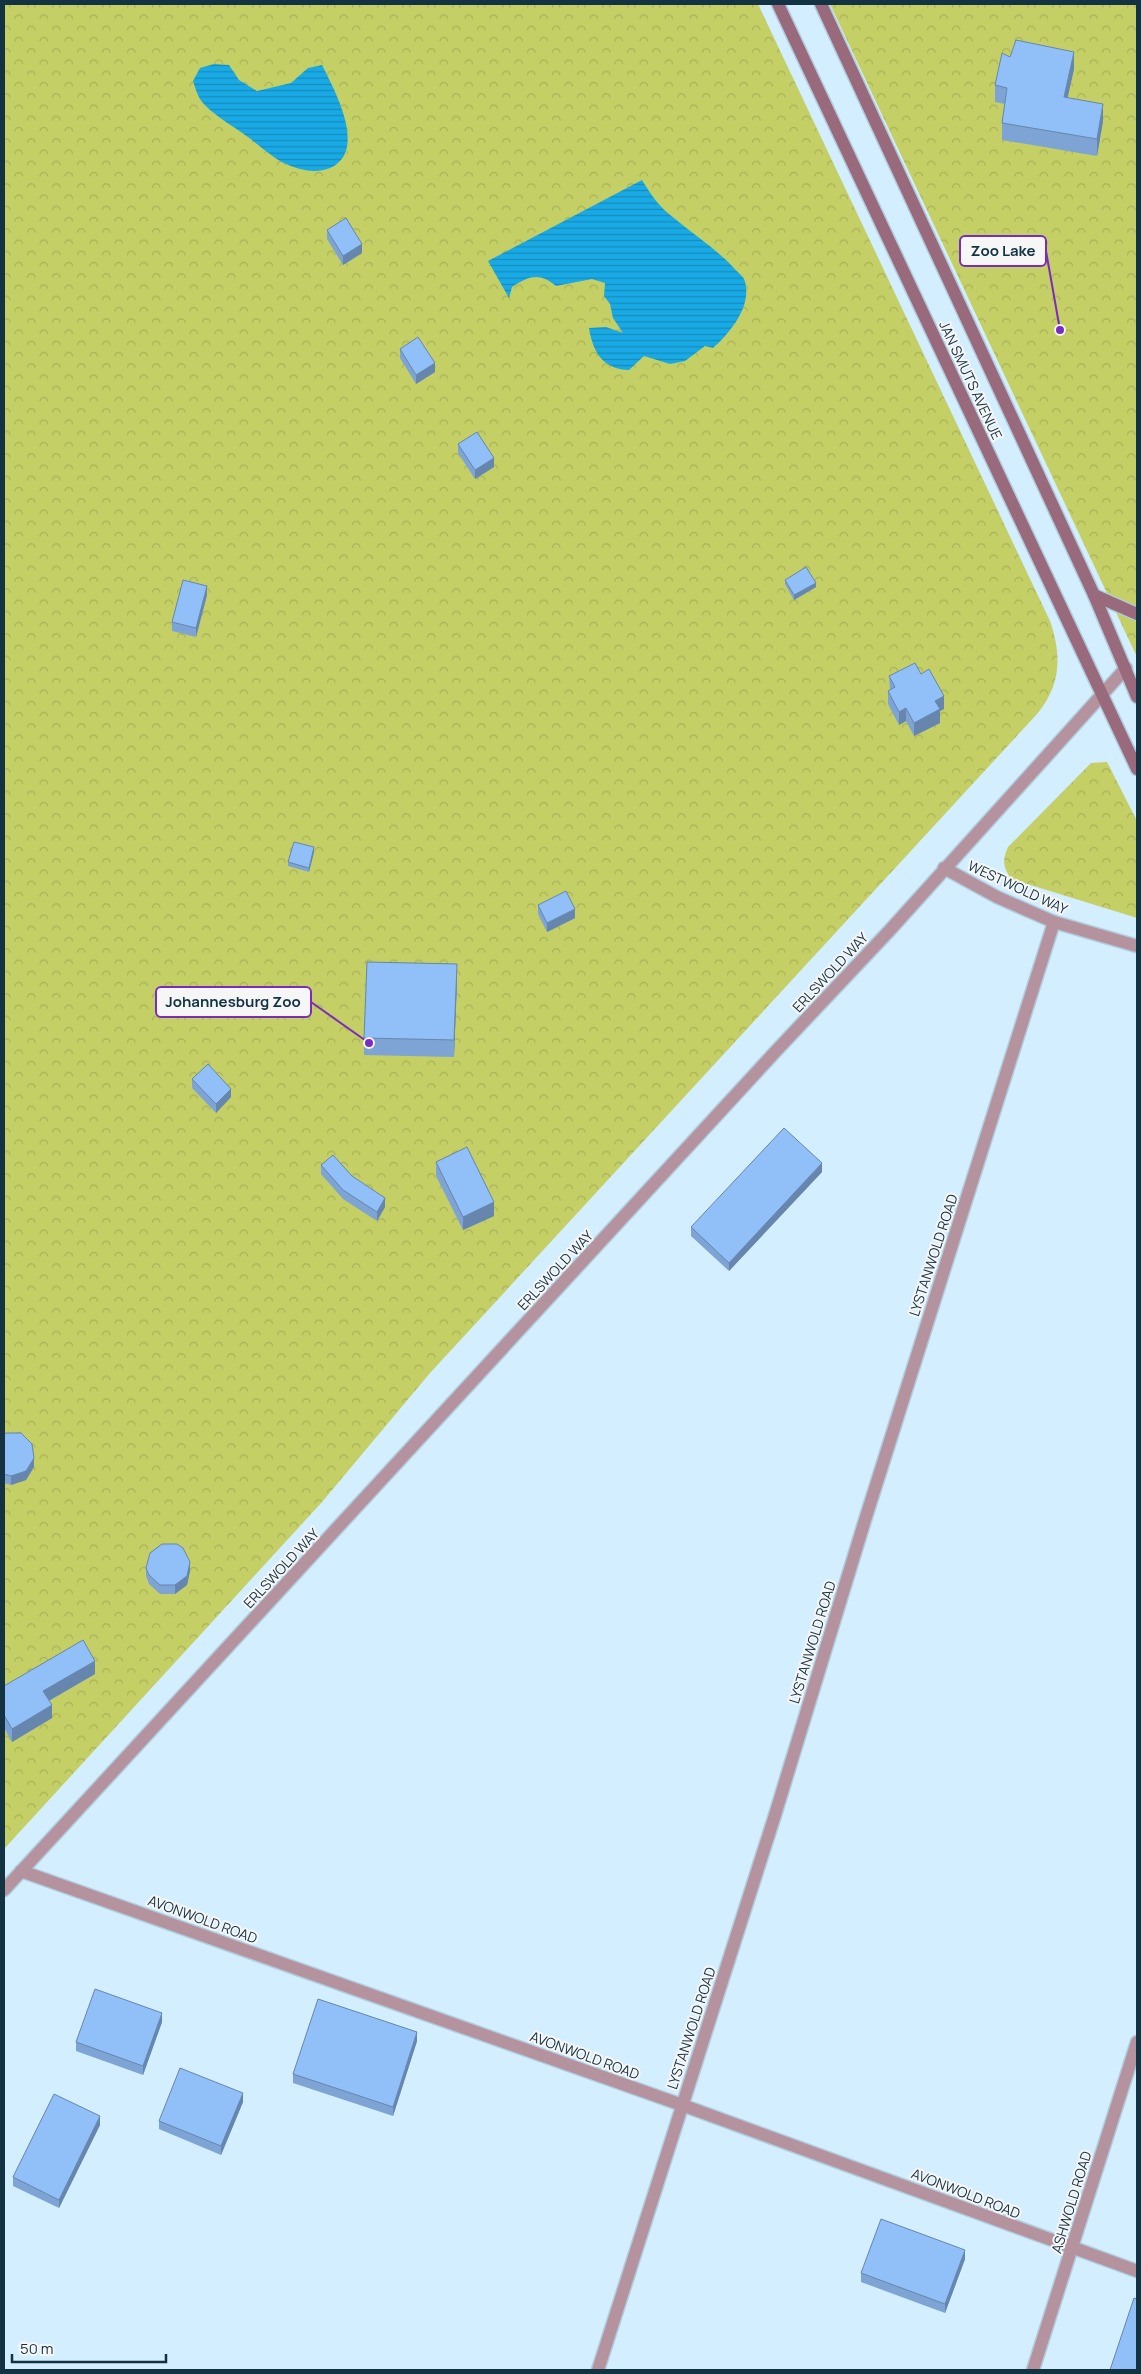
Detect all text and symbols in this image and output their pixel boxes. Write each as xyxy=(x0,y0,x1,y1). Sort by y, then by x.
callout: Zoo Lake xyxy=(960,236,1046,266)
text: Zoo Lake xyxy=(970,240,1036,261)
street label: JAN SMUTS AVENUE xyxy=(935,317,1007,443)
street label: WESTWOLD WAY xyxy=(965,856,1071,919)
street label: ERLSWOLD WAY xyxy=(788,928,872,1016)
callout: Johannesburg Zoo xyxy=(156,987,311,1017)
text: Johannesburg Zoo xyxy=(165,991,301,1012)
street label: LYSTANWOLD ROAD xyxy=(904,1191,962,1319)
street label: ERLSWOLD WAY xyxy=(513,1226,597,1314)
street label: ERLSWOLD WAY xyxy=(239,1524,323,1612)
street label: LYSTANWOLD ROAD xyxy=(784,1578,840,1706)
street label: AVONWOLD ROAD xyxy=(146,1890,260,1948)
street label: LYSTANWOLD ROAD xyxy=(662,1964,720,2092)
street label: AVONWOLD ROAD xyxy=(528,2026,642,2084)
street label: ASHWOLD ROAD xyxy=(1046,2149,1096,2255)
street label: AVONWOLD ROAD xyxy=(909,2164,1023,2222)
scale bar xyxy=(12,2332,166,2364)
text: 50 m xyxy=(20,2338,54,2359)

